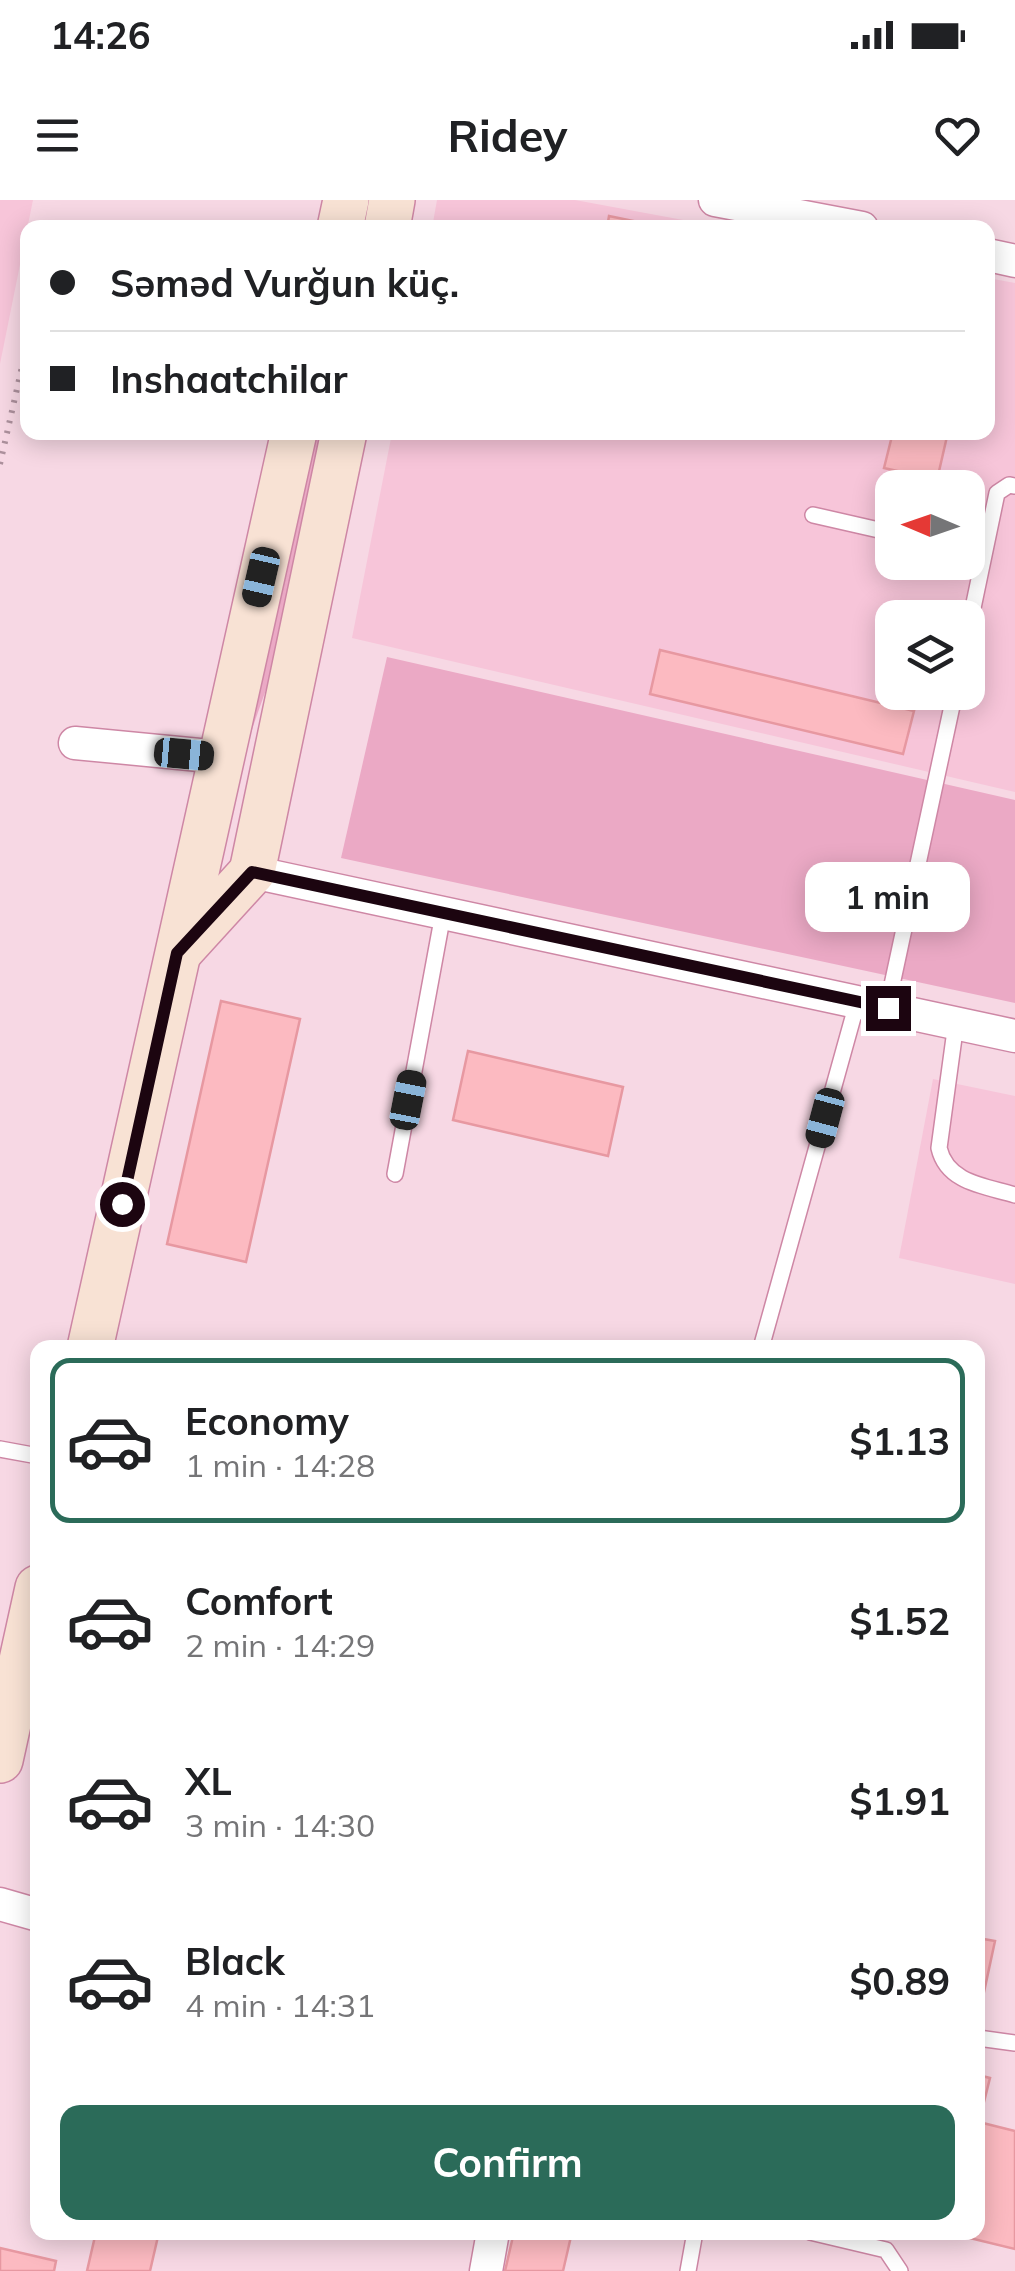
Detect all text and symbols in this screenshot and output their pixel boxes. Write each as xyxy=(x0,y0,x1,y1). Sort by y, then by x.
text: 14:26 xyxy=(50,11,151,59)
text: Ridey xyxy=(448,107,567,163)
icon: menu xyxy=(30,108,85,163)
icon: heart xyxy=(930,108,985,163)
text: Səməd Vurğun küç. xyxy=(110,259,459,307)
text: Inshaatchilar xyxy=(110,355,347,403)
north arrow xyxy=(875,470,985,580)
map controls xyxy=(875,470,985,710)
car xyxy=(240,544,282,610)
button: layers xyxy=(875,600,985,710)
car xyxy=(153,736,215,772)
callout: 1 min xyxy=(806,863,970,933)
text: 1 min xyxy=(845,877,930,917)
route end xyxy=(866,986,911,1031)
car xyxy=(388,1068,428,1132)
car xyxy=(803,1085,847,1151)
route start xyxy=(100,1182,145,1227)
icon: car xyxy=(65,1396,155,1486)
text: Economy xyxy=(185,1397,349,1445)
text: $1.13 xyxy=(849,1417,950,1465)
text: 1 min · 14:28 xyxy=(185,1445,375,1485)
icon: car xyxy=(65,1576,155,1666)
text: Comfort xyxy=(185,1577,333,1625)
text: $1.52 xyxy=(849,1597,950,1645)
text: 2 min · 14:29 xyxy=(185,1625,375,1665)
icon: car xyxy=(65,1756,155,1846)
text: XL xyxy=(185,1757,232,1805)
text: $1.91 xyxy=(849,1777,950,1825)
text: 3 min · 14:30 xyxy=(185,1805,375,1845)
icon: car xyxy=(65,1936,155,2026)
text: Black xyxy=(185,1937,285,1985)
text: $0.89 xyxy=(849,1957,950,2005)
text: 4 min · 14:31 xyxy=(185,1985,375,2025)
button: Confirm xyxy=(60,2105,955,2220)

